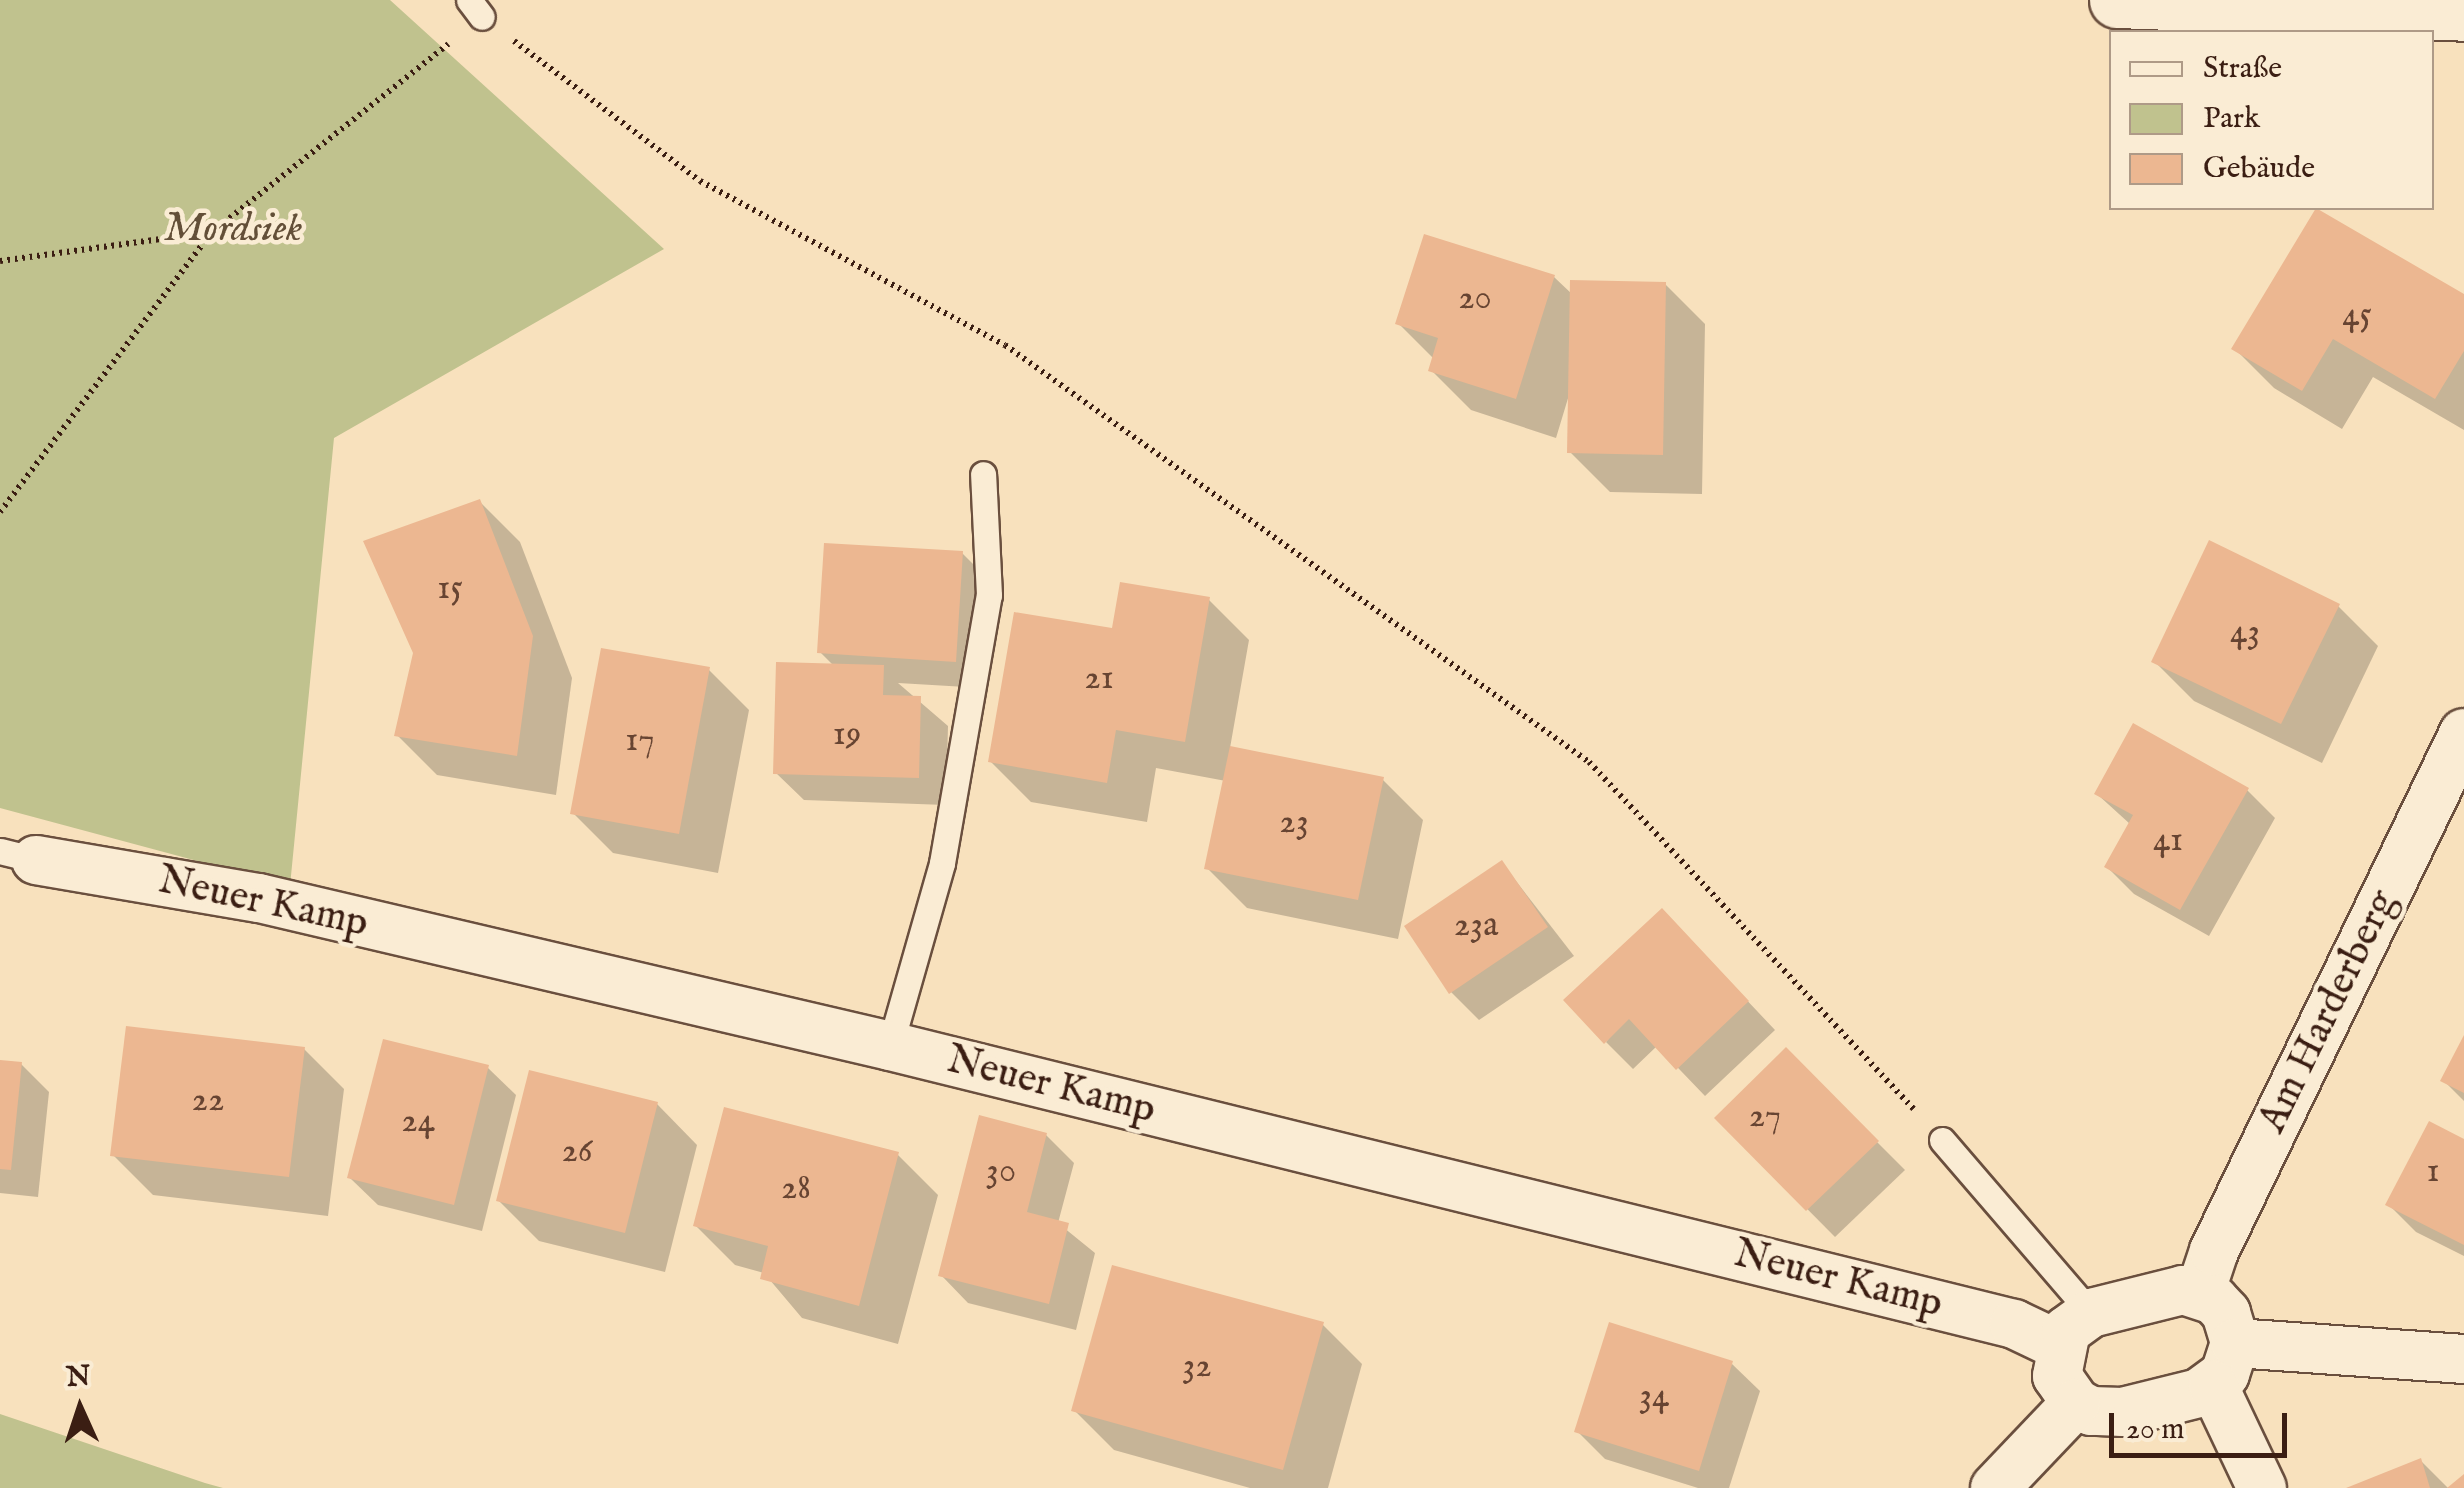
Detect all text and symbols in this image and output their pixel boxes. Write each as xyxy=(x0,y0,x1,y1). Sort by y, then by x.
legend xyxy=(2109,30,2434,210)
text: Straße xyxy=(2203,50,2282,88)
text: Park xyxy=(2203,100,2260,138)
text: Gebäude xyxy=(2203,150,2315,188)
park label: Mordsiek xyxy=(164,206,302,254)
house number: 20 xyxy=(1458,278,1492,320)
house number: 45 xyxy=(2342,295,2372,337)
house number: 15 xyxy=(437,568,463,610)
house number: 43 xyxy=(2230,612,2260,654)
house number: 21 xyxy=(1084,658,1114,700)
house number: 19 xyxy=(833,714,861,756)
house number: 17 xyxy=(625,720,655,762)
house number: 23 xyxy=(1279,802,1309,844)
house number: 41 xyxy=(2153,820,2183,862)
street label: Neuer Kamp xyxy=(154,857,372,949)
street label: Am Harderberg xyxy=(2250,883,2408,1141)
house number: 23a xyxy=(1454,905,1498,947)
street label: Neuer Kamp xyxy=(942,1037,1160,1135)
house number: 22 xyxy=(192,1080,224,1122)
house number: 27 xyxy=(1749,1096,1781,1138)
house number: 24 xyxy=(401,1101,435,1143)
house number: 26 xyxy=(561,1131,593,1173)
house number: 30 xyxy=(986,1151,1016,1193)
house number: 1 xyxy=(2426,1151,2440,1193)
house number: 28 xyxy=(781,1168,811,1210)
street label: Neuer Kamp xyxy=(1729,1231,1947,1329)
house number: 32 xyxy=(1182,1346,1212,1388)
north arrow xyxy=(30,1358,130,1458)
text: N xyxy=(65,1359,91,1396)
house number: 34 xyxy=(1639,1376,1669,1418)
scale bar xyxy=(2114,1393,2292,1455)
text: 20 m xyxy=(2126,1411,2185,1449)

